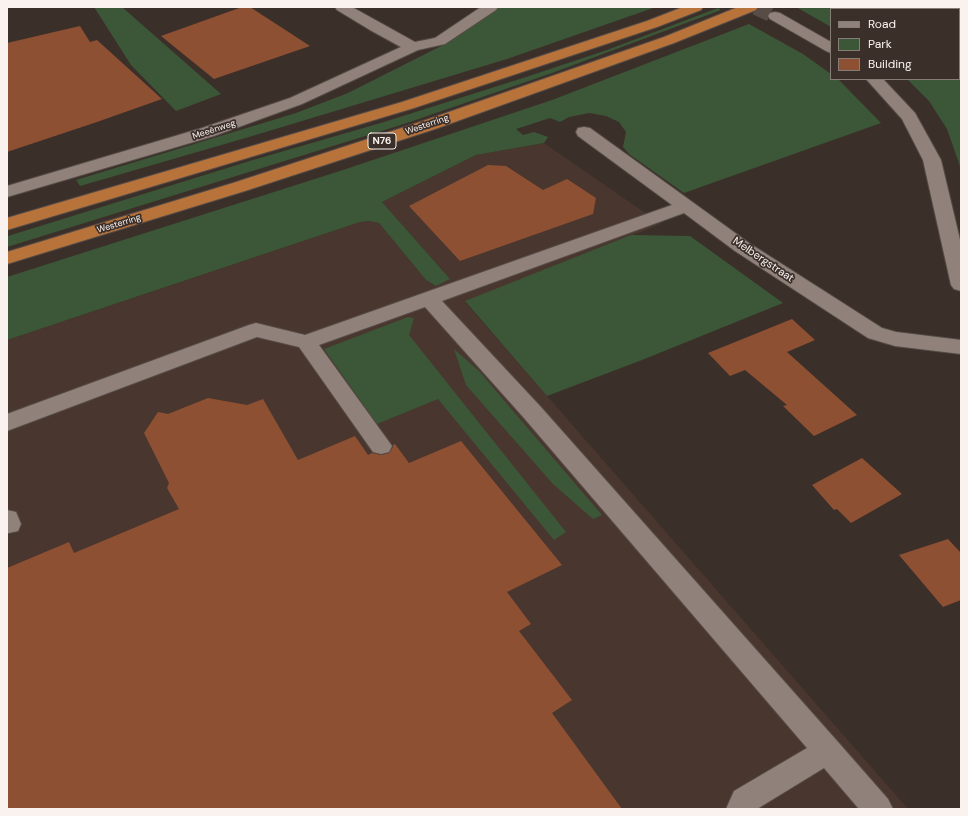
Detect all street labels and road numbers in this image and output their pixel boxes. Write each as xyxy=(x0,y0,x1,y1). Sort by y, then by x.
street label: Westerring xyxy=(404,113,450,137)
street label: Meeënweg xyxy=(191,118,237,142)
road number: N76 xyxy=(368,133,396,149)
street label: Westerring xyxy=(96,212,142,236)
street label: Melbergstraat xyxy=(730,235,796,285)

